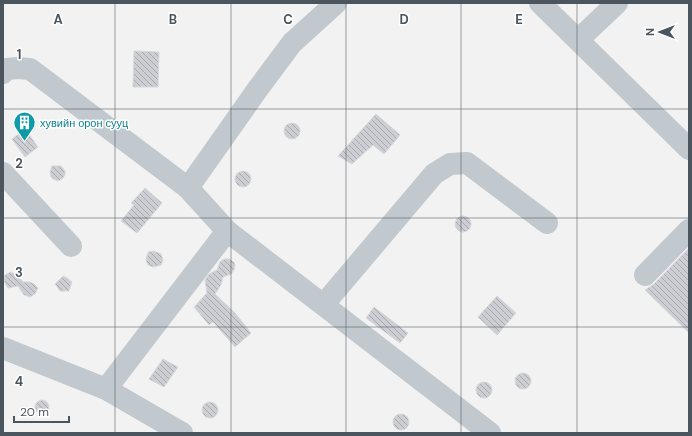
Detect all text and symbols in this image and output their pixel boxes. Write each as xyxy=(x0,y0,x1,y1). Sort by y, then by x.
text: A xyxy=(53,11,63,28)
text: B xyxy=(169,11,177,28)
text: C xyxy=(283,11,293,28)
text: D xyxy=(399,11,409,28)
text: E xyxy=(515,11,523,28)
north arrow xyxy=(640,12,680,52)
text: N xyxy=(643,28,657,36)
text: 1 xyxy=(17,46,21,63)
building icon: хувийн орон сууц xyxy=(12,110,38,143)
place label: хувийн орон сууц xyxy=(40,116,129,130)
text: 2 xyxy=(15,155,23,172)
text: 3 xyxy=(15,264,23,281)
text: 4 xyxy=(15,373,23,390)
scale bar xyxy=(14,398,69,424)
text: 20 m xyxy=(20,404,49,420)

